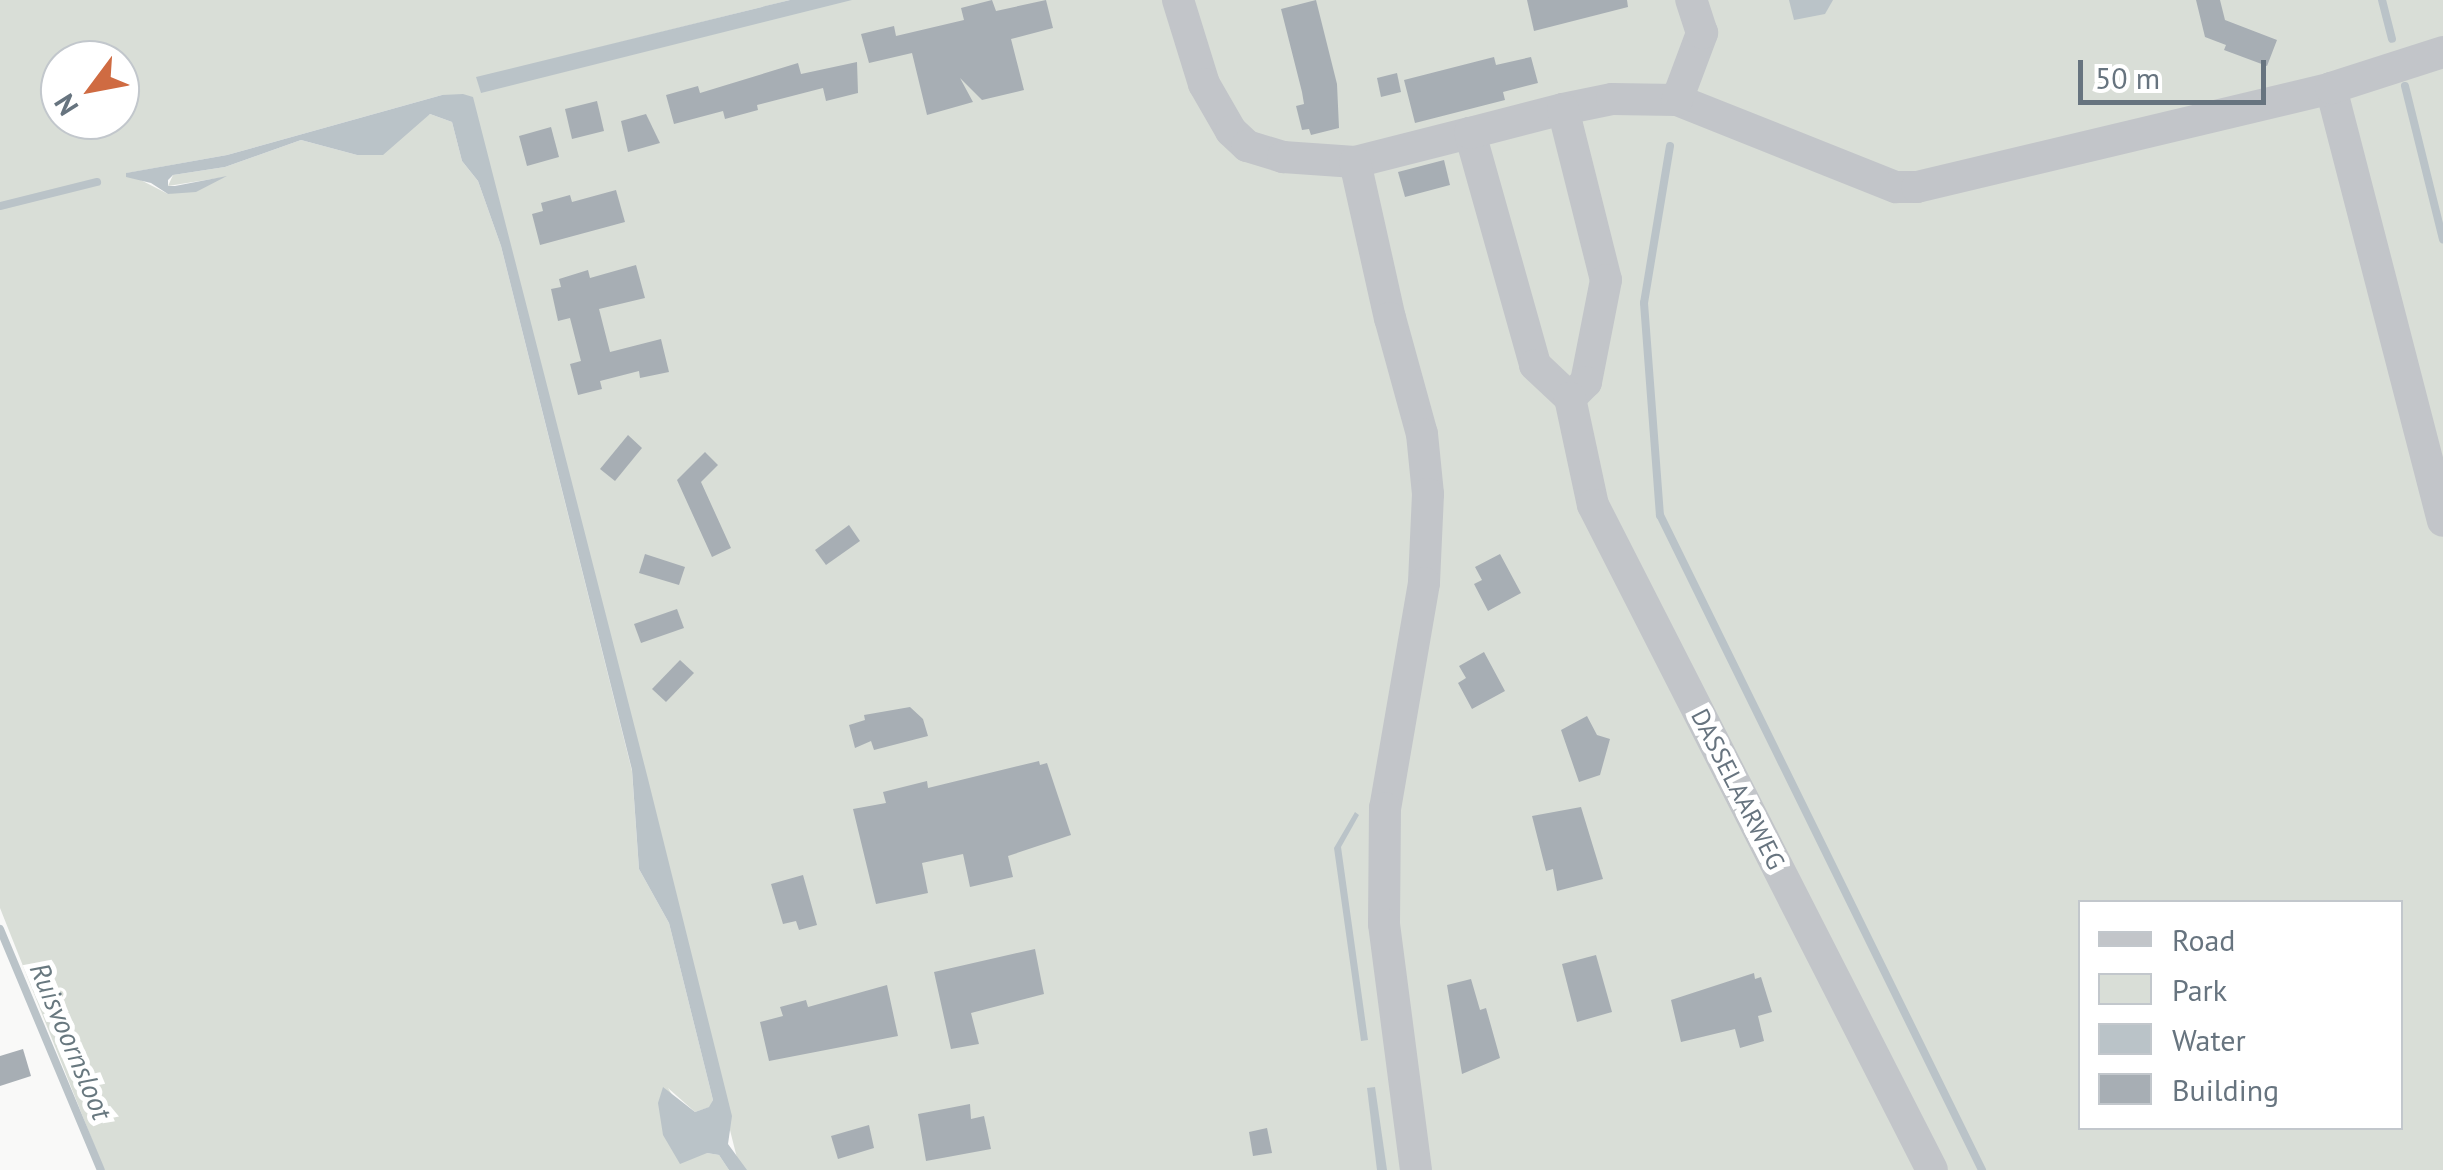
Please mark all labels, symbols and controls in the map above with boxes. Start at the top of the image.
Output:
north arrow [40,40,140,140]
scale bar [2083,40,2270,102]
text: 50 m [2095,58,2160,97]
text: N [45,87,86,123]
street label: DASSELAARWEG [1685,704,1791,874]
legend [2078,900,2403,1130]
text: Road [2172,920,2236,959]
water label: Ruisvoornsloot [23,958,119,1124]
text: Park [2172,970,2227,1009]
text: Water [2172,1020,2246,1059]
text: Building [2172,1070,2279,1109]

